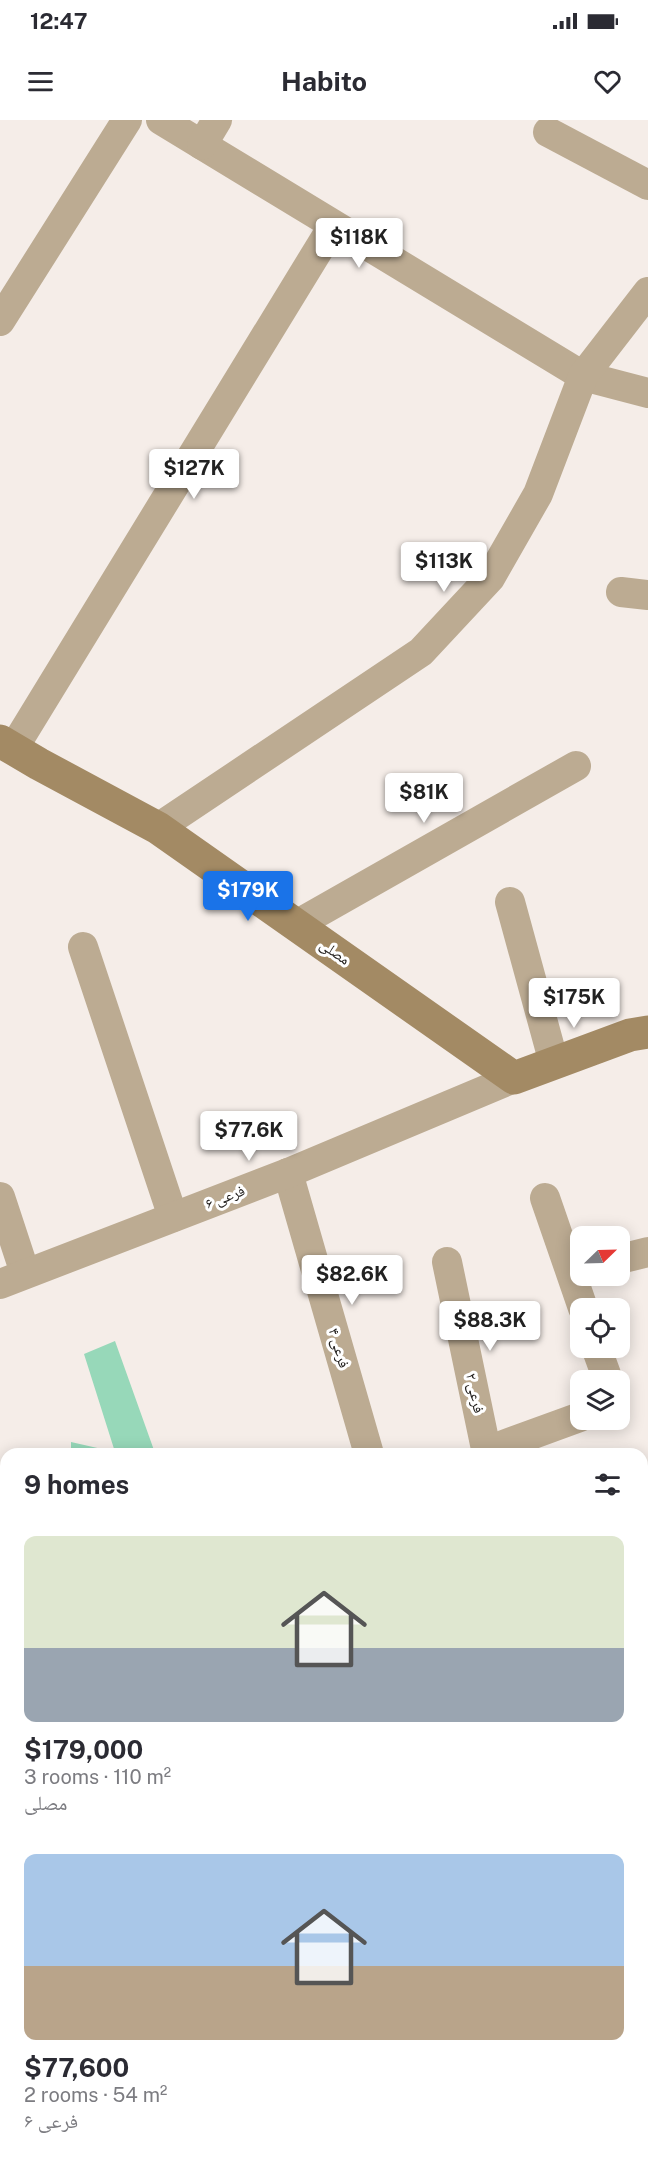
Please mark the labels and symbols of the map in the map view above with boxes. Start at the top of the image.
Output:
pin: $118K [317,218,401,269]
pin: $127K [152,449,236,500]
pin: $113K [402,542,486,593]
pin: $81K [388,773,460,824]
pin: $179K [206,871,290,922]
street label: مصلی [316,935,354,970]
pin: $175K [532,978,616,1029]
pin: $77.6K [200,1111,298,1162]
street label: فرعی ۶ [203,1181,248,1214]
north arrow [570,1226,630,1286]
pin: $82.6K [303,1255,401,1306]
pin: $88.3K [441,1301,539,1352]
street label: فرعی ۴ [324,1326,353,1370]
street label: فرعی ۲ [461,1371,488,1415]

